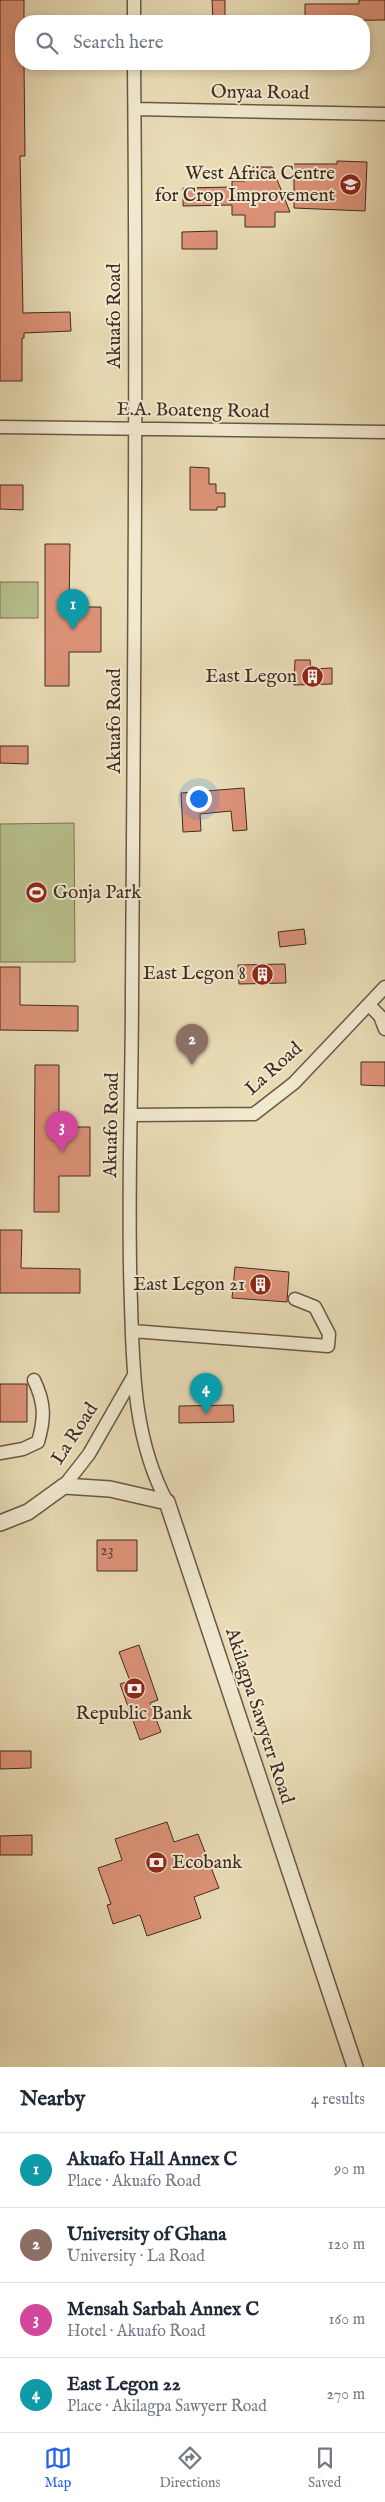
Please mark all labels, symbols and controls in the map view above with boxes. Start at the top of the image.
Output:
search box [15,15,370,70]
icon: search [33,29,61,57]
text: Search here [73,31,164,55]
street label: Onyaa Road [211,80,310,106]
place label: West Africa Centre for Crop Improvement [155,162,335,208]
school or university icon: West Africa Centre for Crop Improvement [339,173,363,197]
street label: Akuafo Road [103,263,127,370]
street label: E.A. Boateng Road [116,398,270,424]
pin: 1 [57,589,89,630]
place label: East Legon [205,665,297,689]
building icon: East Legon [301,665,325,689]
street label: Akuafo Road [103,668,127,775]
your location [186,786,212,812]
sports icon: Gonja Park [25,881,49,905]
place label: Gonja Park [53,881,142,905]
place label: East Legon 8 [143,962,246,986]
building icon: East Legon 8 [250,962,274,986]
pin: 2 [176,1024,208,1065]
street label: La Road [240,1036,308,1101]
street label: Akuafo Road [99,1071,125,1179]
pin: 3 [46,1111,78,1152]
place label: East Legon 21 [133,1273,245,1297]
building icon: East Legon 21 [249,1273,273,1297]
pin: 4 [190,1373,222,1414]
street label: La Road [46,1398,104,1469]
house number: 23 [100,1541,114,1561]
street label: Akilagpa Sawyerr Road [219,1624,299,1808]
bank icon: Republic Bank [122,1676,146,1700]
place label: Republic Bank [76,1702,193,1726]
bank icon: Ecobank [144,1851,168,1875]
place label: Ecobank [172,1851,243,1875]
text: Nearby [20,2086,85,2113]
text: 4 results [311,2090,365,2110]
text: Akuafo Hall Annex C [67,2148,237,2172]
text: 1 [33,2160,39,2180]
text: 90 m [334,2160,365,2180]
text: Place · Akuafo Road [67,2172,201,2192]
text: University of Ghana [67,2223,226,2247]
text: 2 [32,2235,40,2255]
text: 120 m [328,2235,365,2255]
text: University · La Road [67,2247,205,2267]
text: Mensah Sarbah Annex C [67,2298,259,2322]
text: 3 [33,2310,39,2330]
text: 160 m [329,2310,365,2330]
text: Hotel · Akuafo Road [67,2322,205,2342]
text: East Legon 22 [67,2373,181,2397]
text: 4 [32,2385,40,2405]
text: 270 m [326,2385,365,2405]
text: Place · Akilagpa Sawyerr Road [67,2397,267,2417]
tab: Map [44,2444,72,2492]
tab: Directions [159,2444,220,2492]
tab: Saved [308,2444,341,2492]

